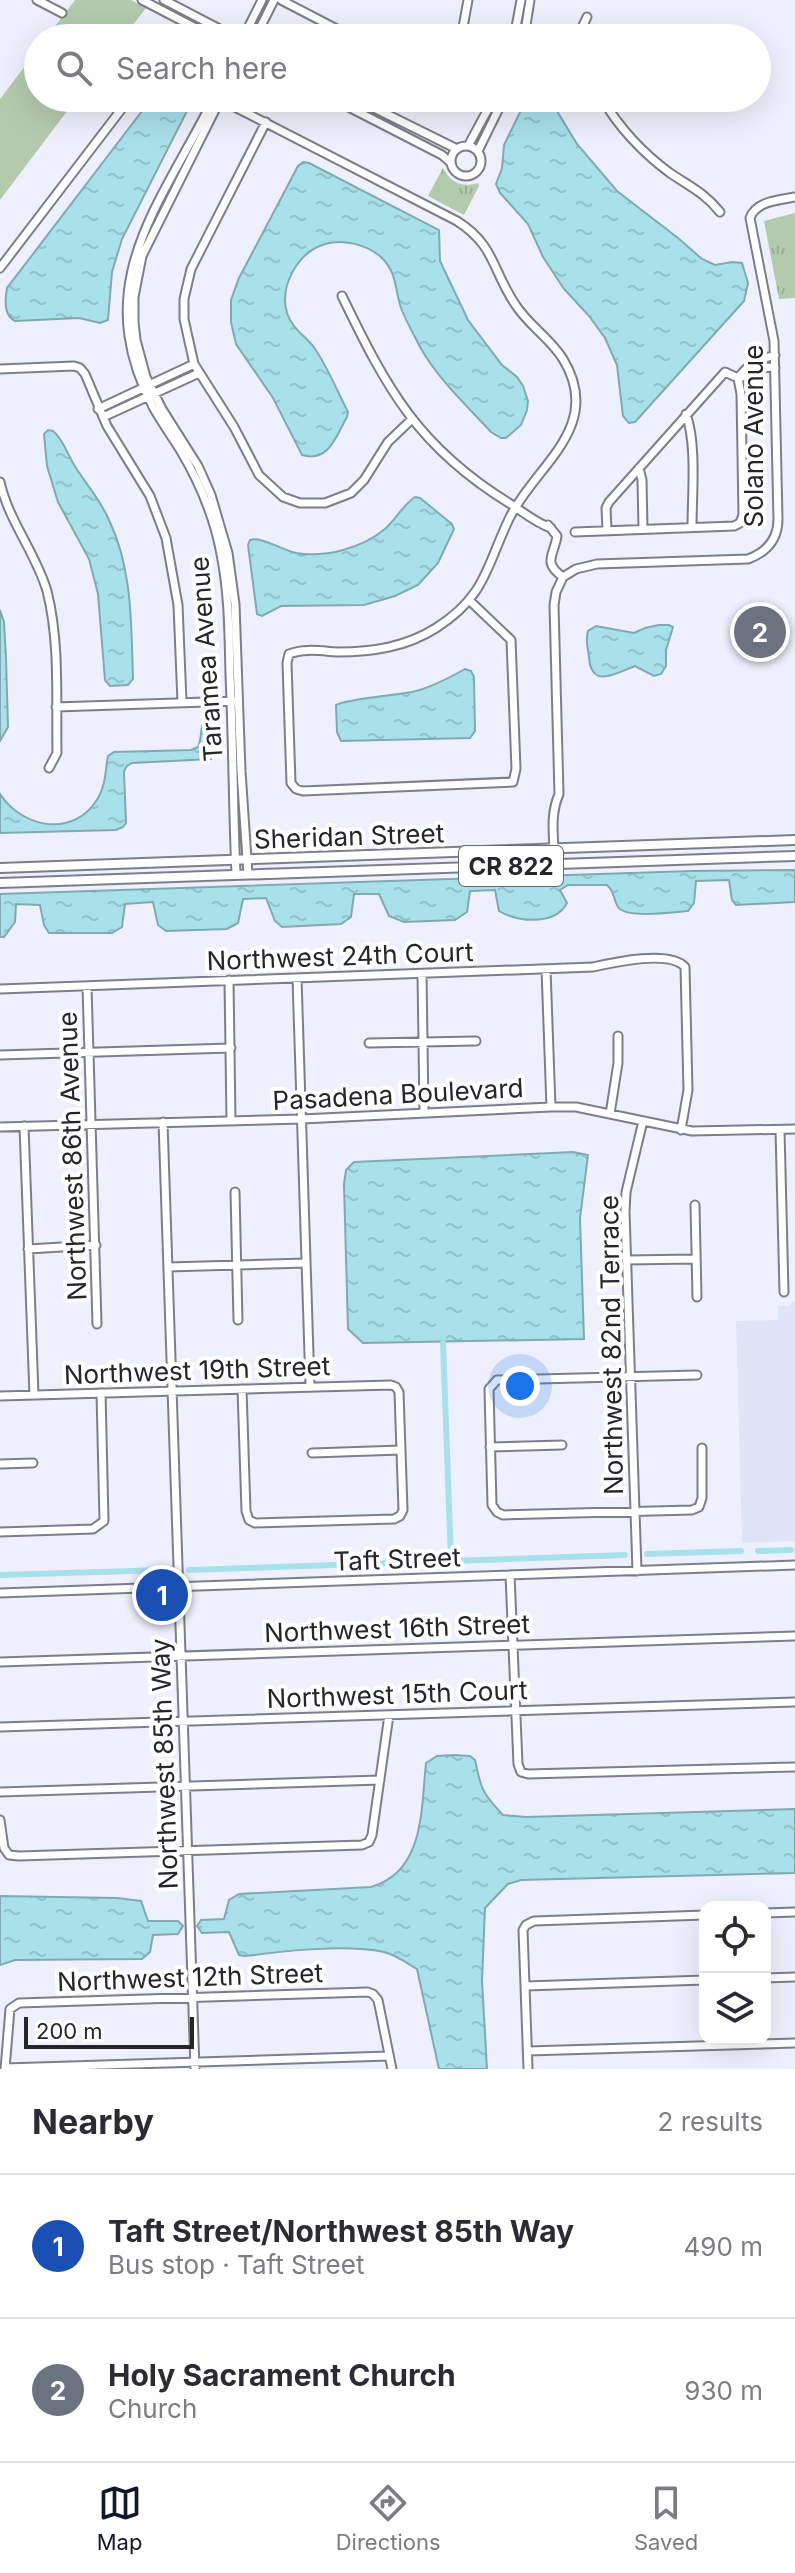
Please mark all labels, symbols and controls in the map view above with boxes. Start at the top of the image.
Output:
search box [24,24,771,112]
icon: search [52,46,96,90]
text: Search here [116,50,288,86]
street label: Solano Avenue [738,345,769,527]
street label: Taramea Avenue [183,556,229,762]
pin: 2 [734,602,786,662]
street label: Sheridan Street [253,817,445,855]
road number: CR 822 [459,846,563,886]
street label: Northwest 24th Court [206,936,474,976]
street label: Northwest 86th Avenue [51,1011,93,1301]
street label: Pasadena Boulevard [272,1072,524,1116]
street label: Northwest 82nd Terrace [593,1195,629,1495]
street label: Northwest 19th Street [63,1350,331,1390]
your location [500,1366,540,1406]
street label: Taft Street [333,1541,461,1577]
pin: 1 [136,1565,188,1625]
street label: Northwest 16th Street [264,1608,530,1648]
street label: Northwest 85th Way [144,1638,184,1890]
street label: Northwest 15th Court [266,1674,528,1714]
map controls [699,1901,771,2045]
button: locate [699,1901,771,1973]
street label: Northwest 12th Street [57,1957,323,1997]
button: layers [699,1973,771,2045]
scale bar [24,2013,194,2049]
text: 200 m [36,2018,103,2044]
text: Nearby [32,2101,154,2142]
text: 2 results [658,2106,763,2137]
text: Taft Street/Northwest 85th Way [108,2213,574,2249]
text: 1 [52,2231,64,2262]
text: 490 m [684,2231,763,2262]
text: Bus stop · Taft Street [108,2249,364,2280]
text: Holy Sacrament Church [108,2357,456,2393]
text: 2 [50,2375,66,2406]
text: 930 m [684,2375,763,2406]
text: Church [108,2393,197,2424]
tab: Map [97,2481,142,2555]
tab: Directions [336,2481,441,2555]
tab: Saved [634,2481,698,2555]

